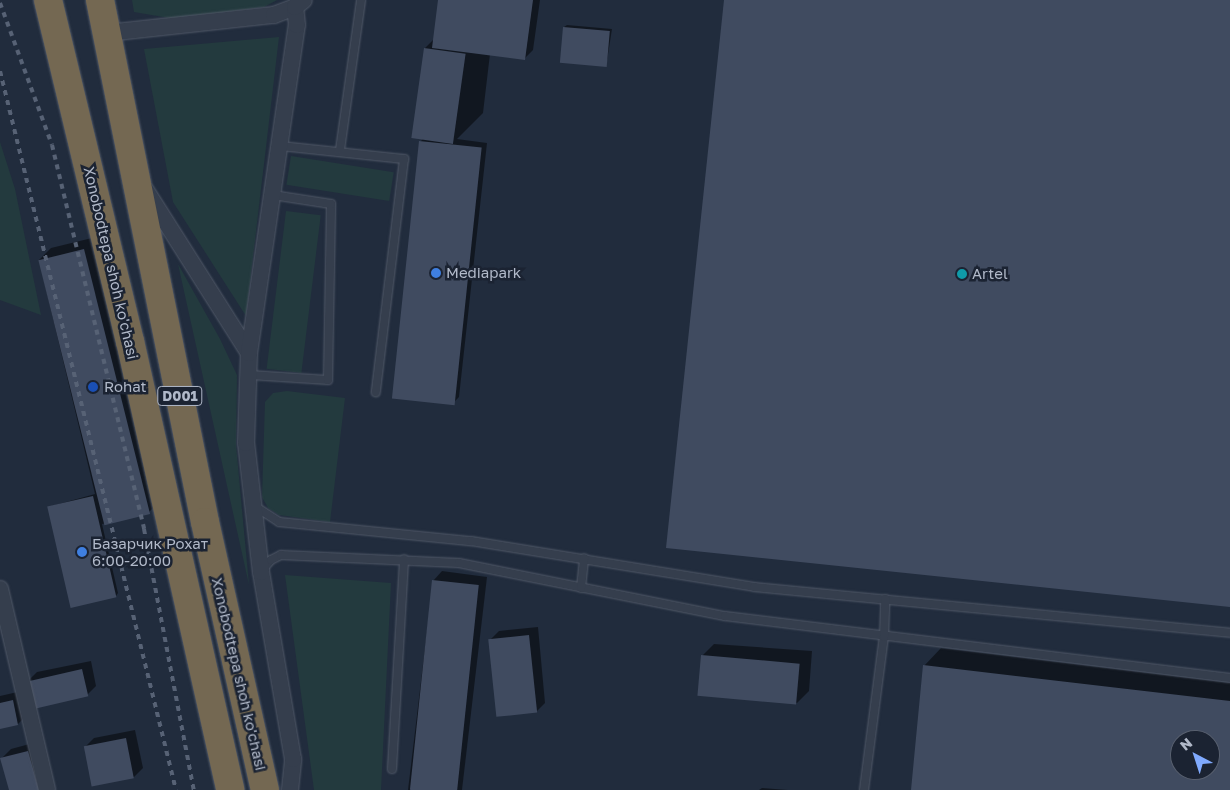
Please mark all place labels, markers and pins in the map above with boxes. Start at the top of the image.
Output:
place label: Mediapark [446,264,521,282]
place label: Artel [972,265,1008,283]
marker: Mediapark [430,267,442,279]
marker: Artel [956,268,968,280]
place label: Rohat [104,378,147,396]
marker: Rohat [86,380,100,394]
place label: Базарчик Рохат 6:00-20:00 [92,534,208,569]
marker: Базарчик Рохат 6:00-20:00 [76,546,88,558]

